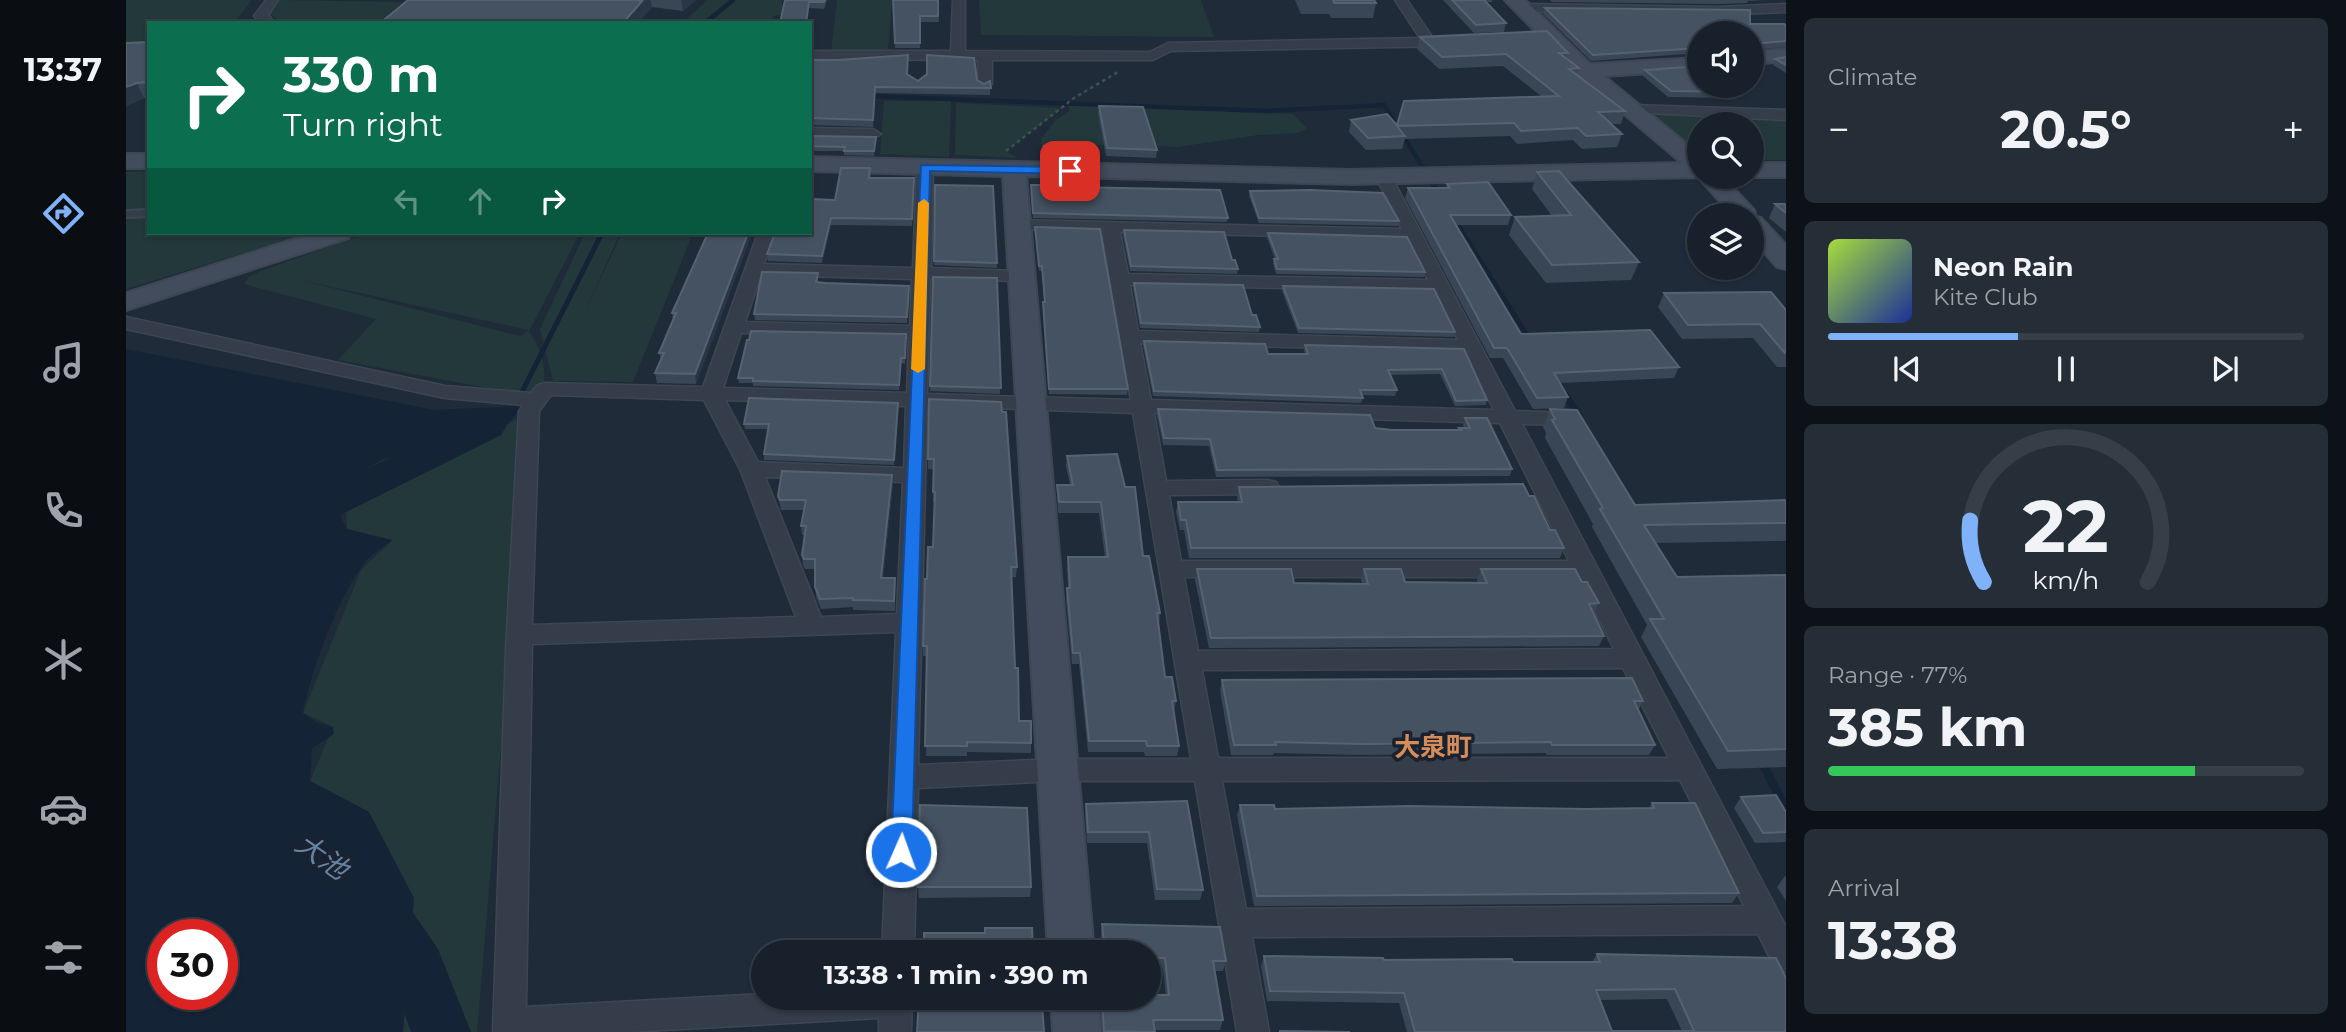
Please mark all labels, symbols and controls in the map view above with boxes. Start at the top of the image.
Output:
map controls [1687,21,1764,280]
button: sound [1687,21,1764,98]
text: 330 m [283,45,439,104]
icon: right [168,49,259,140]
text: 13:37 [24,50,102,89]
text: Climate [1828,63,1917,91]
text: 20.5° [2000,98,2132,161]
text: Turn right [283,105,443,144]
text: − [1828,106,1850,153]
text: + [2282,106,2304,153]
button: search [1687,112,1764,189]
pin [1040,141,1100,201]
icon: arrive [1051,152,1089,190]
icon: left [388,182,426,220]
icon: ahead [461,182,499,220]
icon: right [534,182,572,220]
icon: directions [39,189,88,238]
button: layers [1687,203,1764,280]
text: Neon Rain [1933,251,2074,283]
text: Kite Club [1933,283,2038,311]
icon: music [39,338,88,387]
icon: previous [1888,350,1926,388]
icon: pause [2047,350,2085,388]
icon: next [2206,350,2244,388]
text: 22 [2023,482,2109,570]
icon: phone [39,486,88,535]
text: km/h [2033,565,2099,595]
icon: climate [39,635,88,684]
text: Range · 77% [1828,661,1967,689]
text: 385 km [1828,696,2027,759]
district label: 大泉町 [1394,731,1472,763]
icon: car [39,784,88,833]
position arrow [864,815,938,889]
water label: 大池 [289,826,357,888]
text: Arrival [1828,874,1901,902]
text: 13:38 [1828,909,1958,972]
speed limit sign: 30 [147,919,238,1010]
icon: filters [39,933,88,982]
text: 13:38 · 1 min · 390 m [824,959,1088,991]

